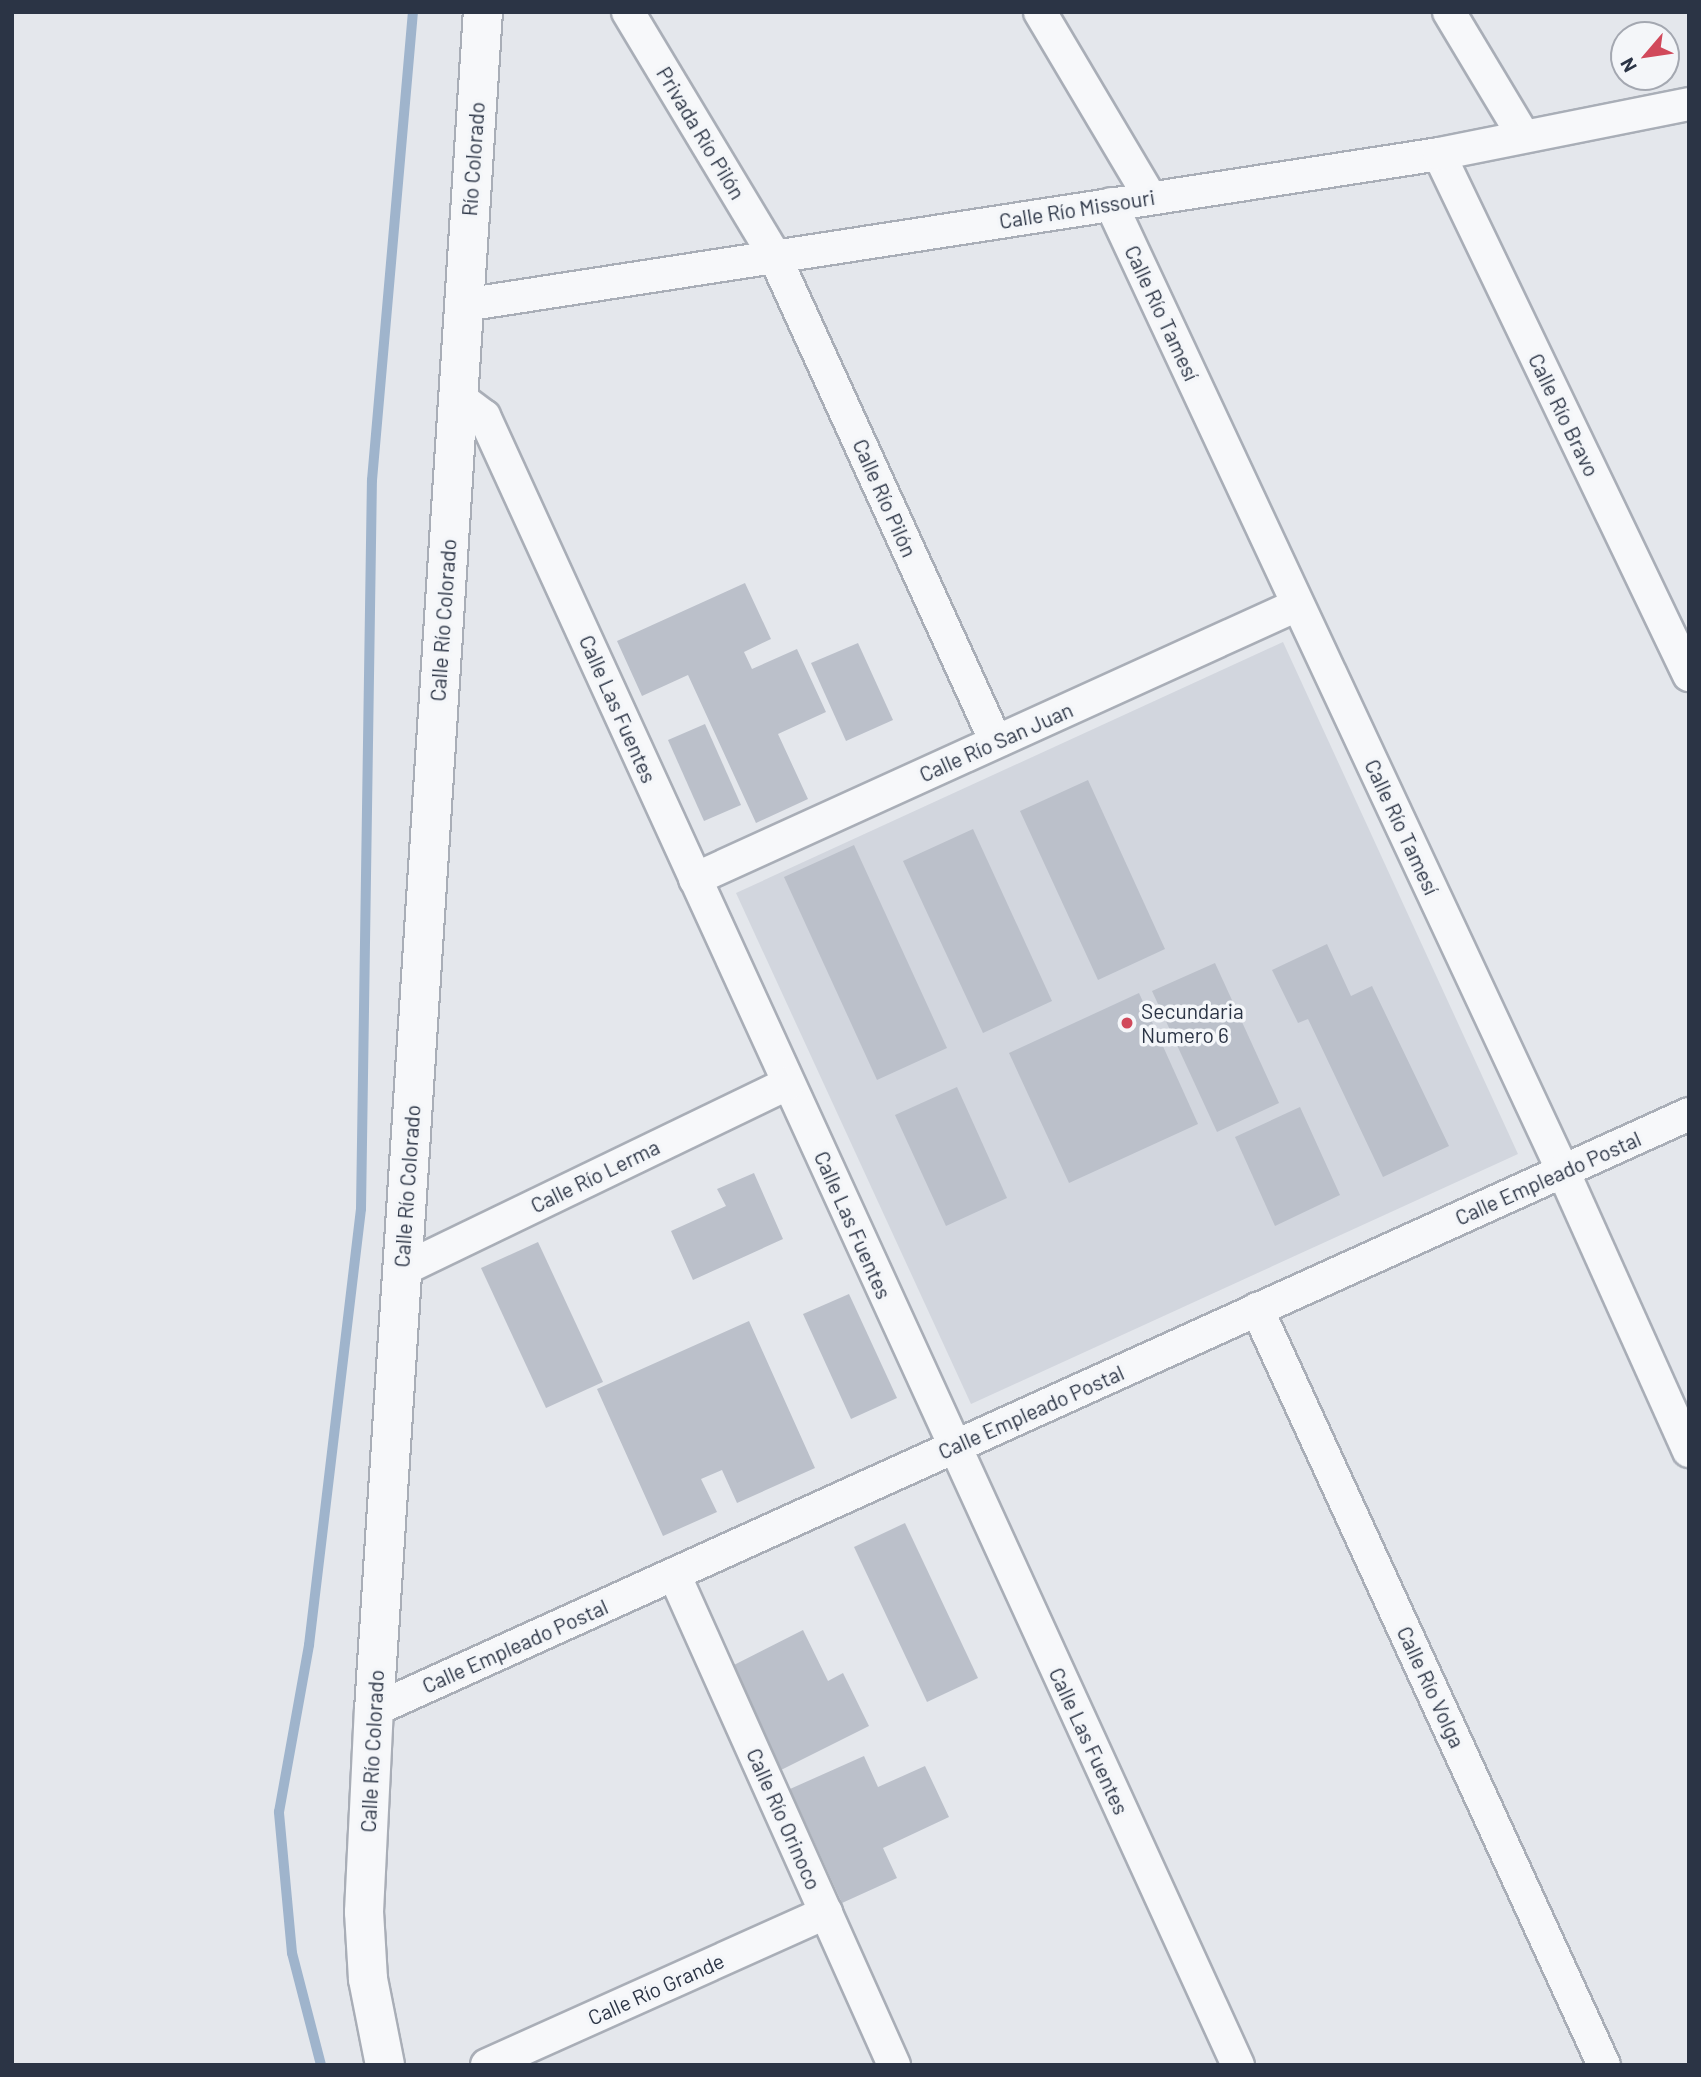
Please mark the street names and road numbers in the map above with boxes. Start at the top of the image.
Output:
street label: Privada Río Pilón [651,62,751,204]
street label: Río Colorado [456,101,490,217]
street label: Calle Río Missouri [997,184,1157,234]
street label: Calle Río Tamesí [1120,241,1204,385]
street label: Calle Río Bravo [1523,349,1605,481]
street label: Calle Río Pilón [848,435,922,561]
street label: Calle Río Colorado [425,538,461,702]
street label: Calle Las Fuentes [574,631,662,787]
street label: Calle Río San Juan [915,697,1077,787]
street label: Calle Río Tamesí [1360,755,1444,899]
street label: Calle Río Colorado [389,1104,425,1268]
street label: Calle Empleado Postal [1451,1126,1645,1230]
street label: Calle Río Lerma [526,1134,664,1218]
street label: Calle Las Fuentes [809,1147,897,1303]
street label: Calle Empleado Postal [934,1360,1128,1464]
street label: Calle Empleado Postal [418,1594,612,1698]
street label: Calle Río Volga [1392,1622,1470,1752]
street label: Calle Las Fuentes [1044,1664,1134,1818]
street label: Calle Río Colorado [355,1669,389,1833]
street label: Calle Río Orinoco [742,1744,826,1894]
street label: Calle Río Grande [584,1948,728,2030]

